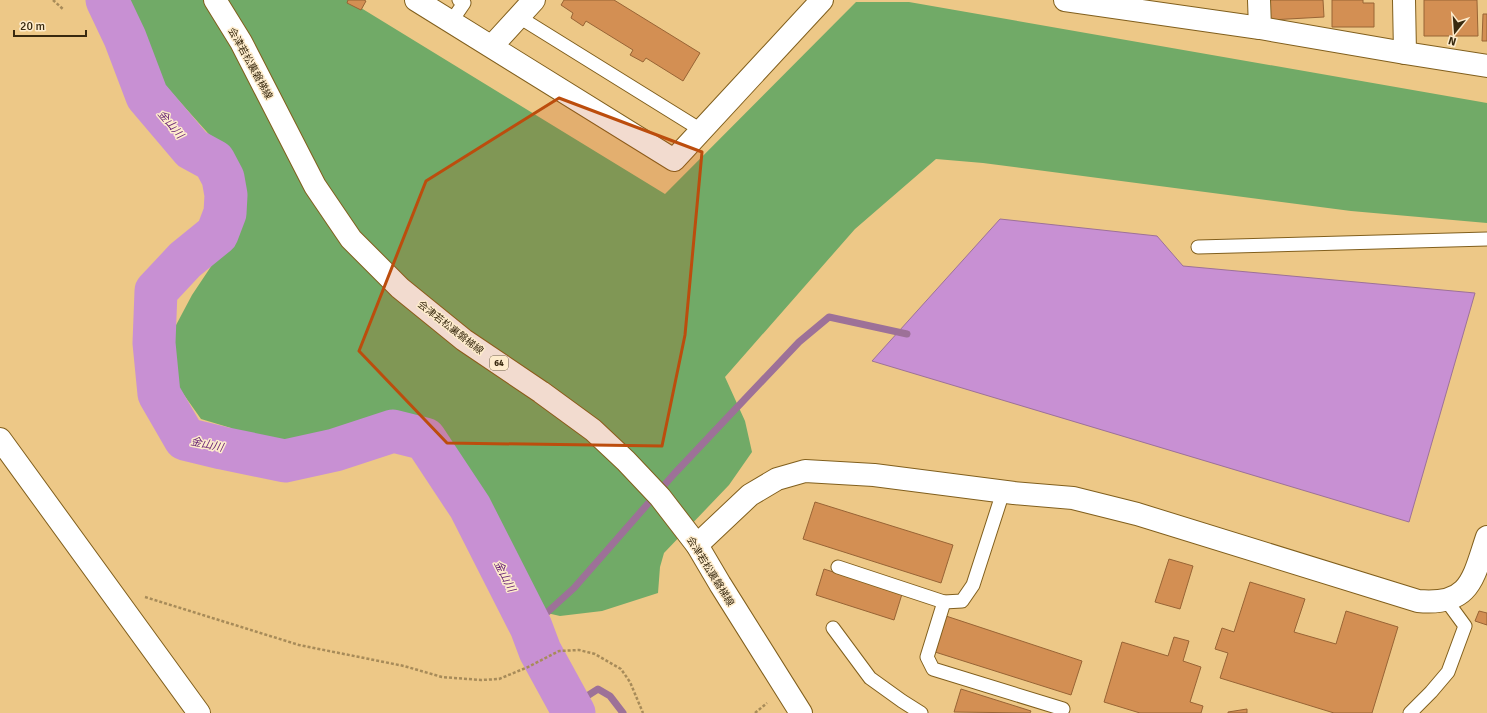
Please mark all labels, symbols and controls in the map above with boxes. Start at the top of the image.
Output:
scale bar [14,12,86,38]
north arrow [1435,12,1475,52]
text: 20 m [20,19,45,34]
street label: 会津若松裏磐梯線 [225,26,275,101]
text: N [1447,34,1458,48]
water label: 金山川 [155,108,187,142]
street label: 会津若松裏磐梯線 [415,298,486,357]
road number: 64 [490,356,508,370]
water label: 金山川 [189,435,225,454]
street label: 会津若松裏磐梯線 [684,534,736,609]
water label: 金山川 [491,559,518,595]

